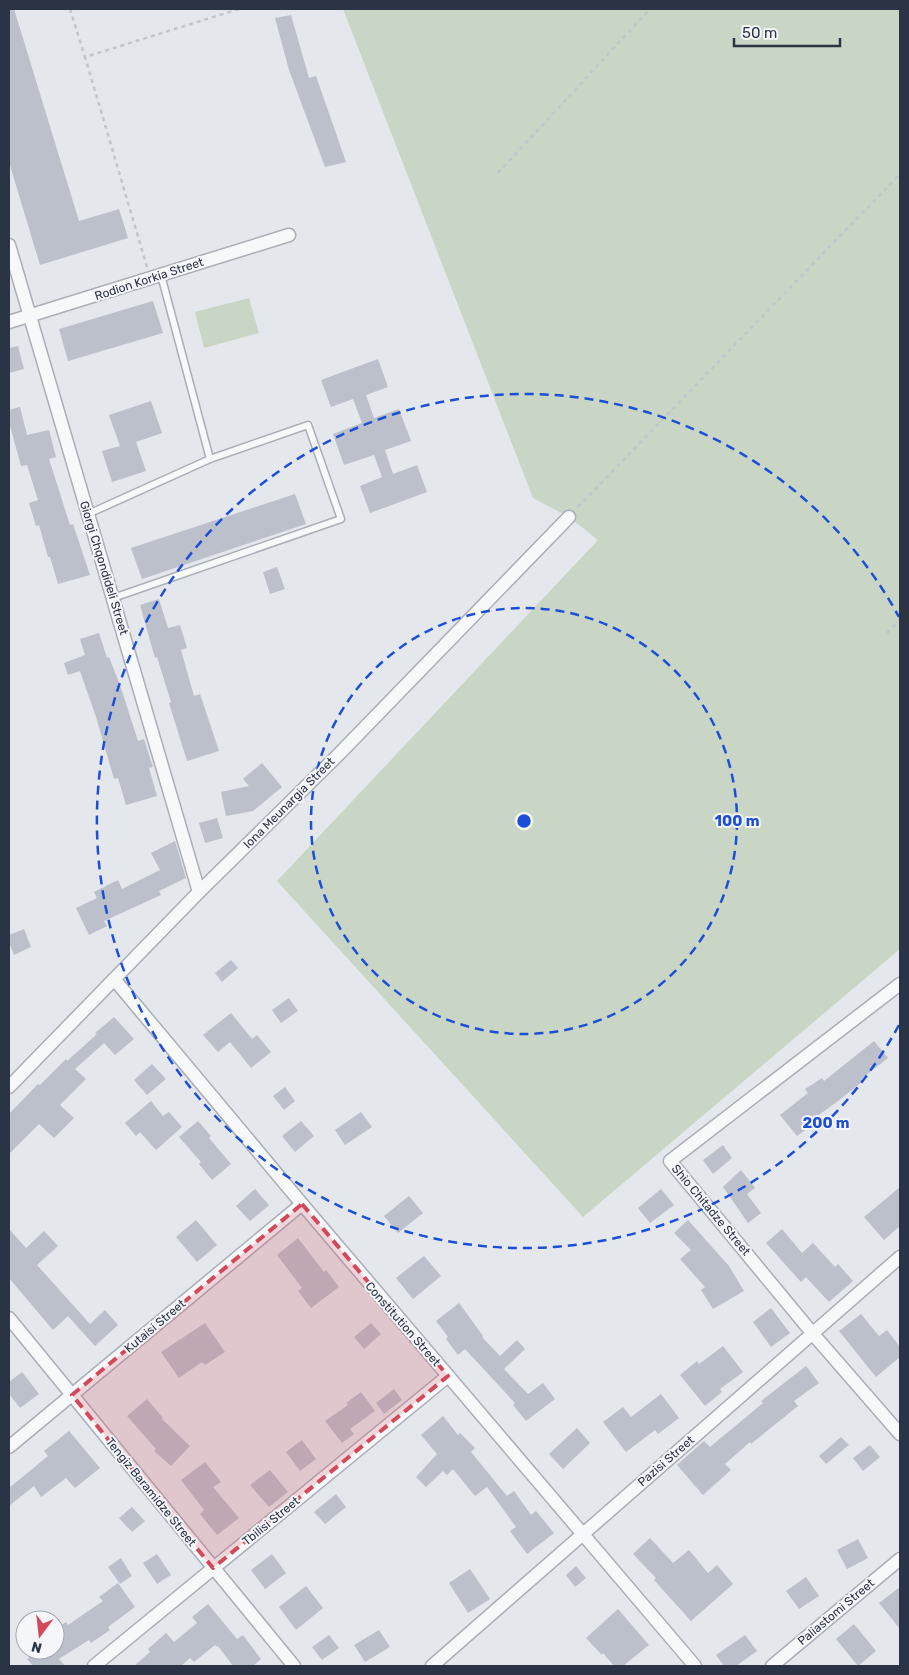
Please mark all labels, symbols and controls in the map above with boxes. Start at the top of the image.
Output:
scale bar [734,15,840,47]
text: 50 m [742,24,777,42]
street label: Rodion Korkia Street [93,255,205,303]
street label: Giorgi Chqondideli Street [77,499,131,637]
street label: Iona Meunargia Street [241,754,338,851]
centre of rings [515,812,533,830]
text: 100 m [715,812,759,830]
text: 200 m [802,1114,850,1132]
street label: Shio Chitadze Street [669,1162,753,1259]
street label: Constitution Street [363,1279,444,1369]
street label: Kutaisi Street [122,1296,188,1355]
street label: Pazisi Street [635,1433,697,1489]
street label: Tengiz Baramidze Street [103,1435,199,1549]
street label: Tbilisi Street [240,1494,303,1548]
street label: Paliastomi Street [795,1576,877,1648]
north arrow [15,1610,65,1660]
text: N [30,1638,44,1657]

